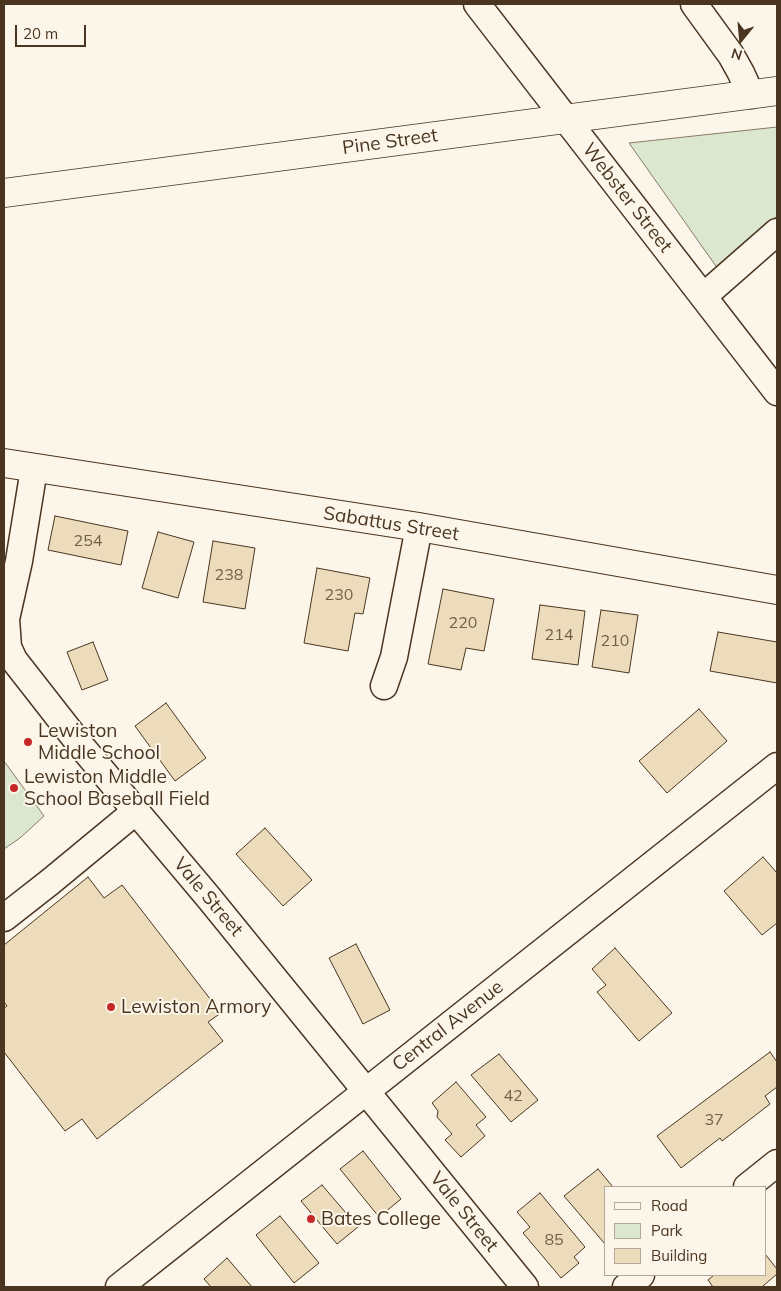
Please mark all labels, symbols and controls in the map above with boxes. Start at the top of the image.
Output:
scale bar [18,15,89,47]
north arrow [716,15,766,65]
text: 20 m [23,24,58,43]
text: N [729,44,744,64]
street label: Pine Street [341,124,439,160]
street label: Webster Street [577,139,677,257]
street label: Sabattus Street [322,502,460,546]
house number: 254 [74,531,102,551]
house number: 238 [215,565,243,585]
house number: 230 [325,585,353,605]
house number: 220 [449,613,477,633]
house number: 214 [545,625,573,645]
house number: 210 [601,631,629,651]
place label: Lewiston Middle School [38,720,160,764]
marker: Lewiston Middle School [22,736,34,748]
place label: Lewiston Middle School Baseball Field [24,766,210,810]
marker: Lewiston Middle School Baseball Field [8,782,20,794]
street label: Vale Street [168,853,248,941]
street label: Central Avenue [388,976,508,1076]
place label: Lewiston Armory [121,996,271,1018]
marker: Lewiston Armory [105,1001,117,1013]
house number: 42 [503,1086,523,1106]
house number: 37 [704,1110,724,1130]
street label: Vale Street [425,1168,503,1256]
legend [604,1186,766,1276]
text: Road [651,1196,688,1215]
place label: Bates College [321,1208,441,1230]
marker: Bates College [305,1213,317,1225]
text: Park [651,1221,683,1240]
house number: 85 [544,1230,564,1250]
text: Building [651,1246,707,1265]

